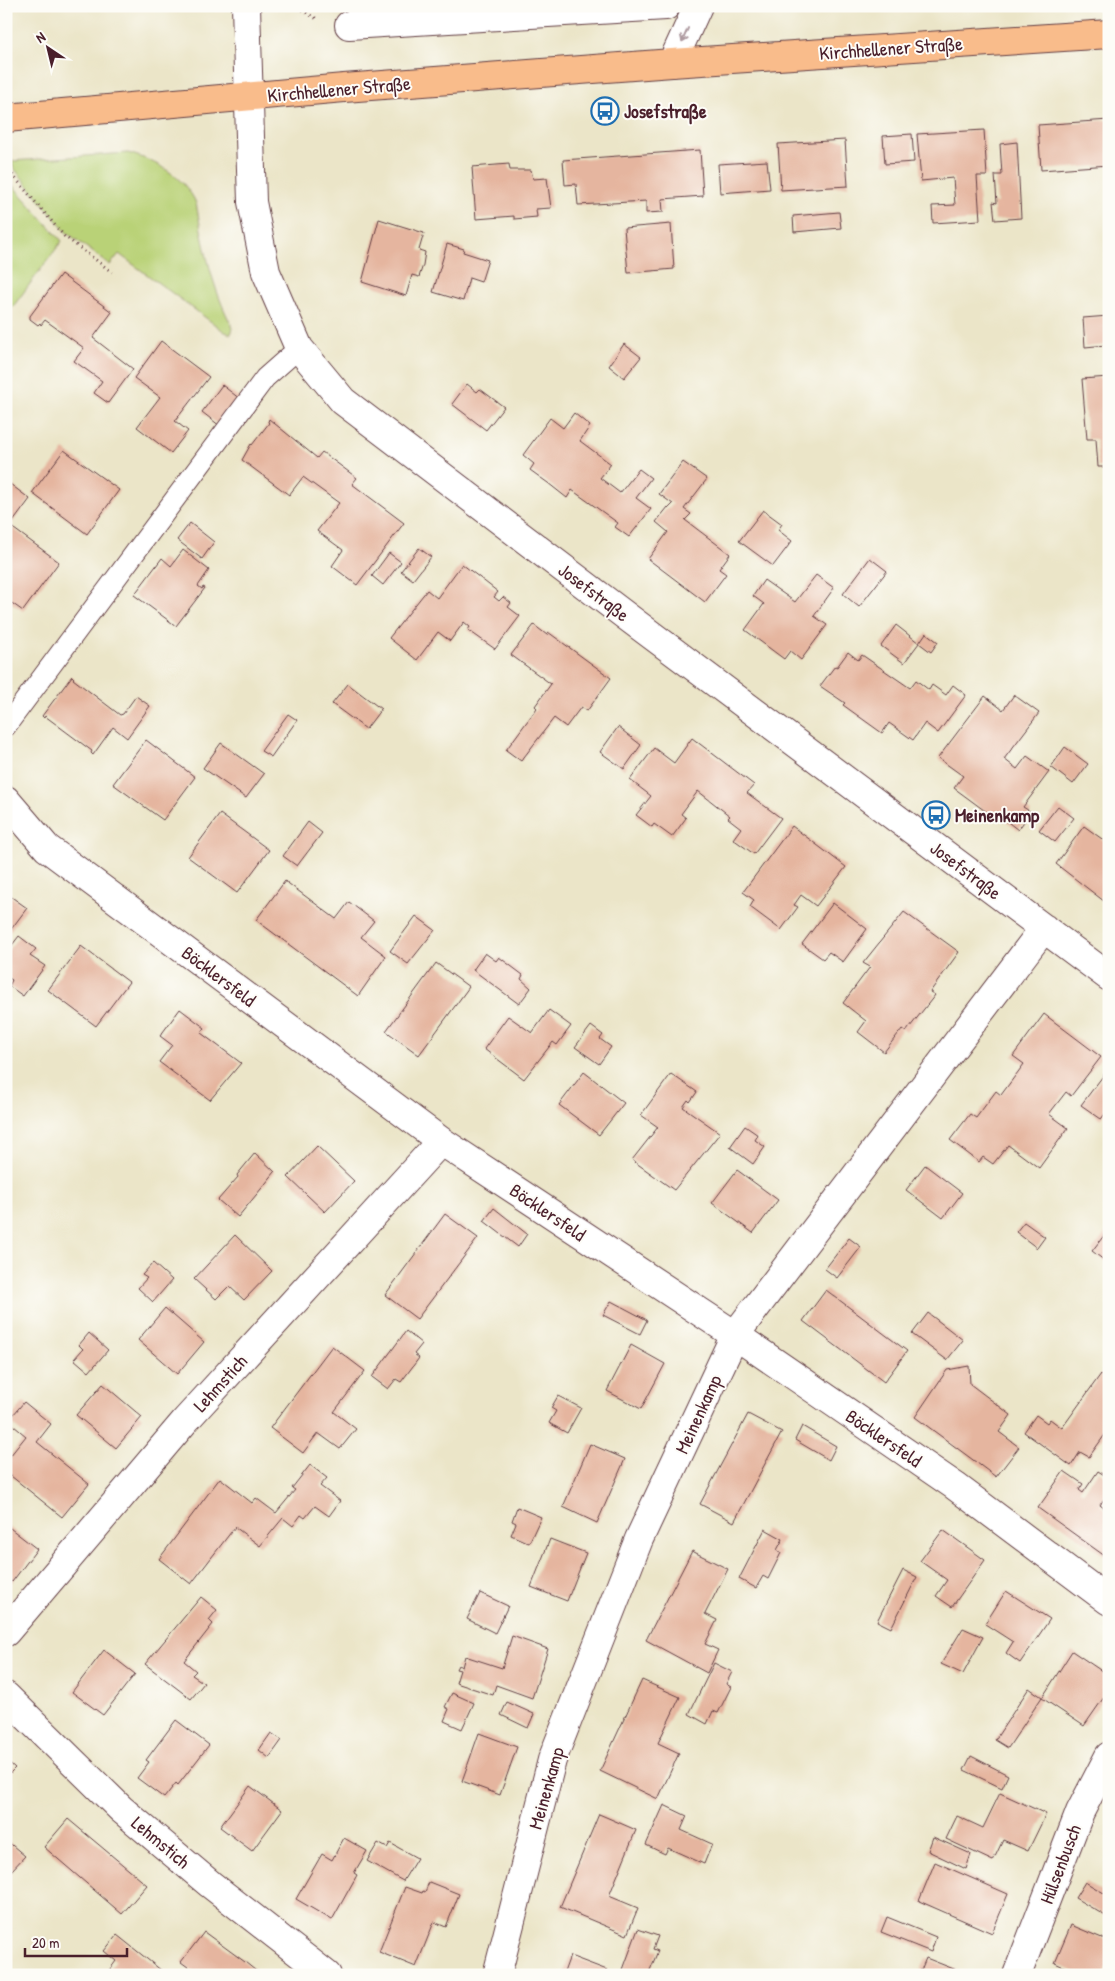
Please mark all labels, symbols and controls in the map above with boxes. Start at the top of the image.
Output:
north arrow [22,22,72,72]
text: N [32,27,49,47]
one-way arrow [680,27,689,42]
street label: Kirchhellener Straße [818,30,964,66]
street label: Kirchhellener Straße [266,70,412,108]
bus stop icon: Josefstraße [590,96,620,126]
place label: Josefstraße [624,98,707,125]
street label: Josefstraße [553,557,635,628]
bus stop icon: Meinenkamp [921,800,951,830]
place label: Meinenkamp [955,802,1040,829]
street label: Josefstraße [925,835,1007,906]
street label: Böcklersfeld [177,940,262,1013]
street label: Böcklersfeld [505,1177,592,1247]
street label: Lehmstich [187,1349,253,1417]
street label: Meinenkamp [668,1370,728,1458]
street label: Böcklersfeld [841,1403,928,1473]
street label: Meinenkamp [522,1744,570,1832]
street label: Lehmstich [126,1810,196,1874]
street label: Hülsenbusch [1033,1821,1087,1907]
scale bar [25,1926,128,1958]
text: 20 m [32,1932,59,1953]

